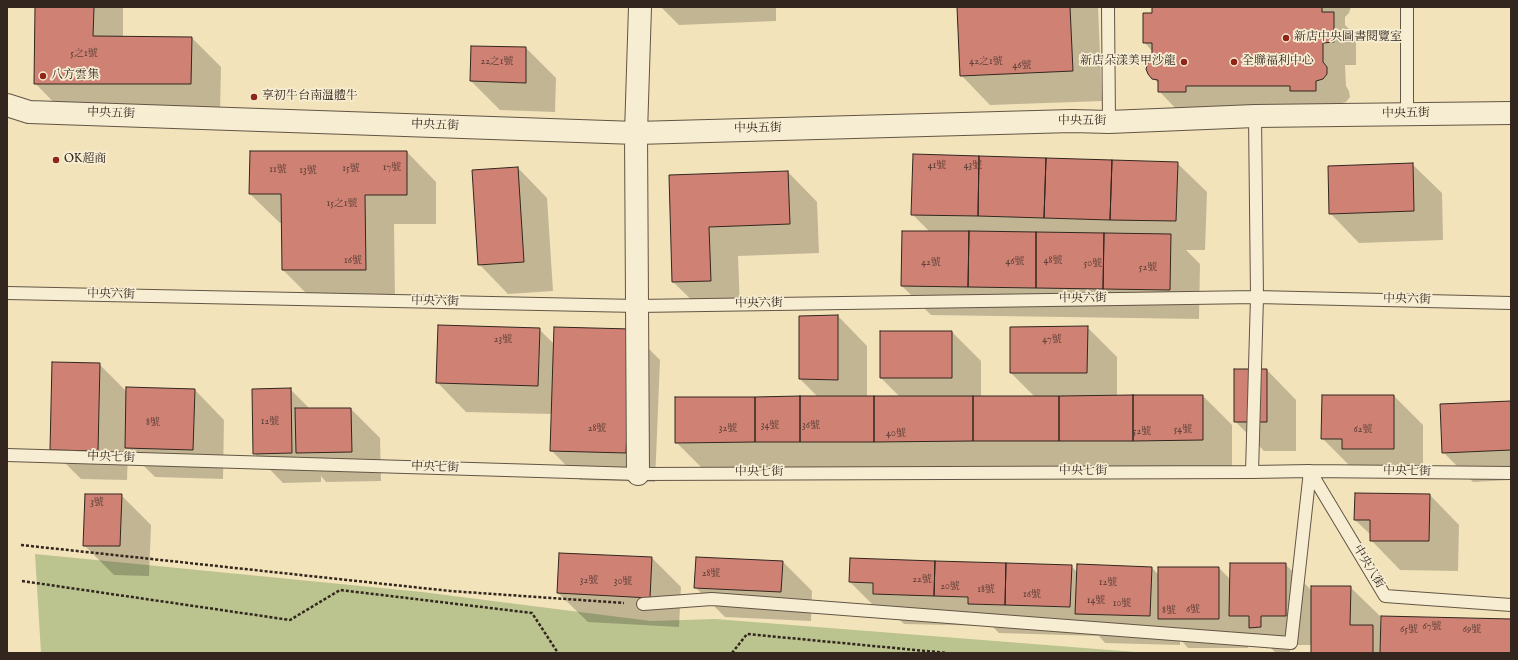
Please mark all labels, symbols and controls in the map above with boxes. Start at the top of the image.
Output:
place label: 新店中央圖書閱覽室 [1294,31,1402,45]
marker: 新店中央圖書閱覽室 [1281,33,1291,43]
house number: 5之1號 [70,48,98,60]
place label: 新店朵漾美甲沙龍 [1080,55,1176,69]
place label: 全聯福利中心 [1242,55,1314,69]
house number: 22之1號 [480,56,514,68]
house number: 42之1號 [969,56,1003,68]
marker: 新店朵漾美甲沙龍 [1179,57,1189,67]
marker: 全聯福利中心 [1229,57,1239,67]
house number: 46號 [1012,60,1032,72]
place label: 八方雲集 [51,69,99,83]
marker: 八方雲集 [38,71,48,81]
place label: 享初牛台南溫體牛 [262,90,358,104]
marker: 享初牛台南溫體牛 [249,92,259,102]
street label: 中央五街 [87,106,135,122]
street label: 中央五街 [1382,106,1430,122]
street label: 中央五街 [1058,115,1106,129]
street label: 中央五街 [411,118,459,134]
street label: 中央五街 [734,121,782,137]
place label: OK超商 [64,153,107,167]
marker: OK超商 [51,155,61,165]
house number: 41號 [928,160,946,172]
house number: 43號 [964,160,982,172]
house number: 17號 [383,162,401,174]
house number: 15號 [342,163,360,175]
house number: 11號 [269,164,287,176]
house number: 13號 [299,165,317,177]
house number: 15之1號 [326,198,358,210]
house number: 16號 [344,255,362,267]
house number: 48號 [1044,255,1062,267]
house number: 46號 [1005,256,1025,268]
house number: 42號 [921,257,941,269]
house number: 50號 [1084,258,1102,270]
house number: 52號 [1139,262,1157,274]
street label: 中央六街 [87,287,135,303]
street label: 中央六街 [1059,291,1107,307]
street label: 中央六街 [1383,292,1431,308]
street label: 中央六街 [411,294,459,310]
street label: 中央六街 [735,296,783,312]
house number: 23號 [494,334,512,346]
house number: 47號 [1042,334,1062,346]
house number: 12號 [261,416,279,428]
house number: 8號 [146,417,160,429]
house number: 34號 [761,420,779,432]
house number: 36號 [802,420,820,432]
house number: 28號 [588,423,606,435]
house number: 32號 [719,423,737,435]
house number: 54號 [1174,424,1192,436]
house number: 62號 [1354,424,1372,436]
house number: 52號 [1133,426,1151,438]
house number: 40號 [886,428,906,440]
street label: 中央七街 [87,450,135,466]
street label: 中央七街 [411,460,459,476]
street label: 中央七街 [1383,464,1431,480]
street label: 中央七街 [1059,465,1107,479]
street label: 中央七街 [735,466,783,480]
house number: 3號 [90,497,104,509]
street label: 中央八街 [1349,543,1387,591]
house number: 28號 [702,568,720,580]
house number: 22號 [912,574,932,586]
house number: 32號 [580,575,598,587]
house number: 30號 [614,576,632,588]
house number: 12號 [1099,577,1117,589]
house number: 20號 [940,581,960,593]
house number: 18號 [977,584,995,596]
house number: 16號 [1023,589,1041,601]
house number: 14號 [1087,595,1105,607]
house number: 10號 [1113,598,1131,610]
house number: 6號 [1186,604,1200,616]
house number: 8號 [1162,605,1176,617]
house number: 67號 [1423,621,1441,633]
house number: 65號 [1400,624,1418,636]
house number: 69號 [1463,624,1481,636]

